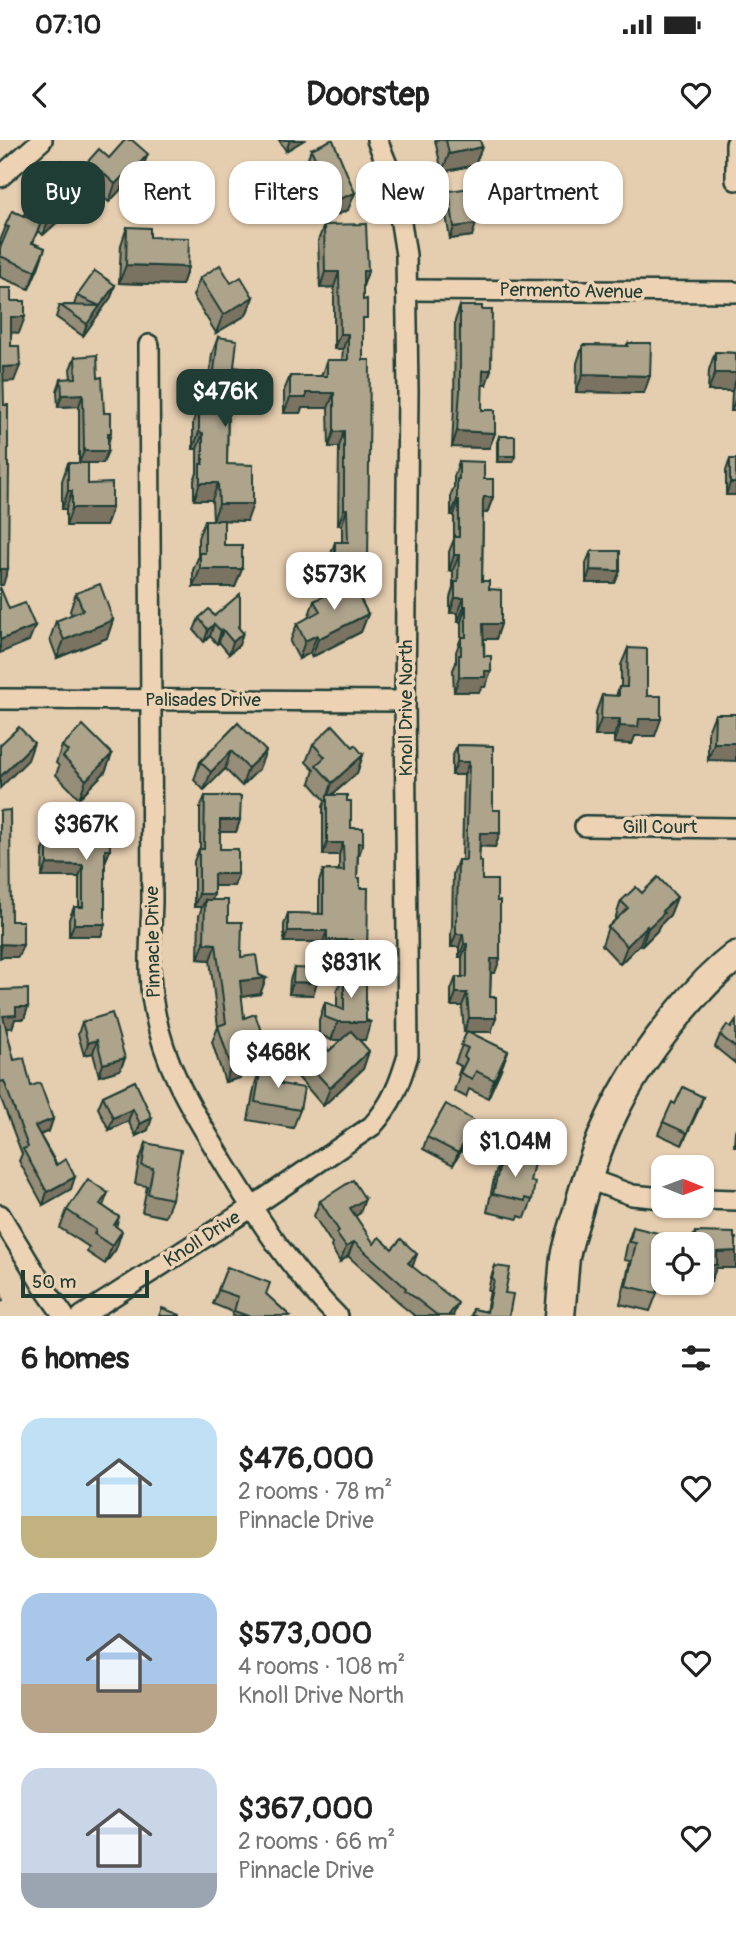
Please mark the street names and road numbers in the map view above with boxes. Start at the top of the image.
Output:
street label: Permento Avenue [499,278,644,304]
street label: Knoll Drive North [394,639,418,777]
street label: Palisades Drive [145,688,262,712]
street label: Gill Court [622,815,698,839]
street label: Pinnacle Drive [140,885,166,998]
street label: Knoll Drive [159,1205,245,1273]

